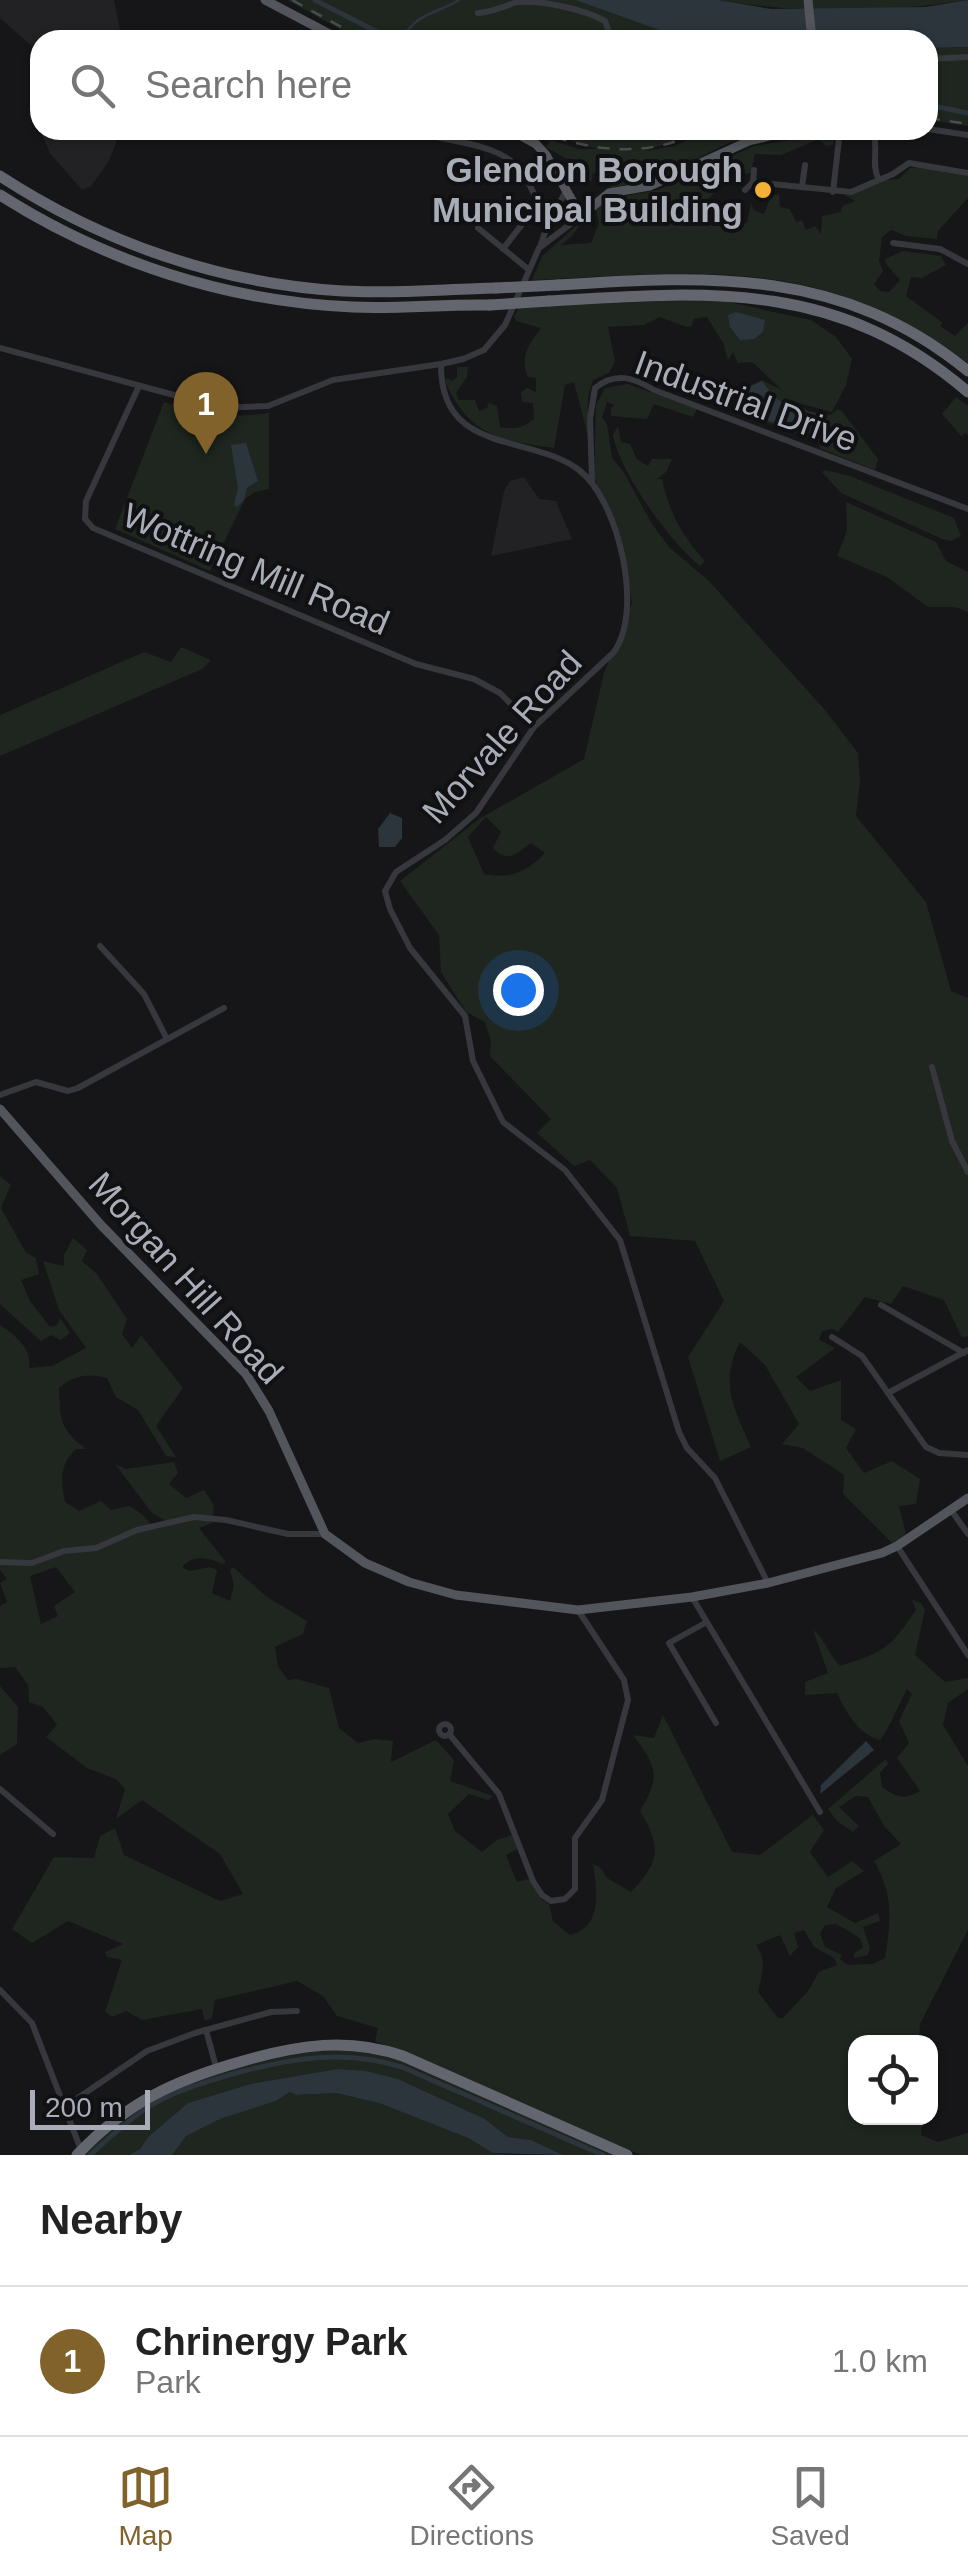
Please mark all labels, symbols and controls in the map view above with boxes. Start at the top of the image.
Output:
search box [30,30,938,140]
icon: search [65,58,120,113]
text: Search here [145,64,352,106]
place label: Glendon Borough Municipal Building [432,150,743,229]
marker: Glendon Borough Municipal Building [752,179,774,201]
street label: Industrial Drive [630,342,863,459]
pin: 1 [174,372,238,454]
street label: Wottring Mill Road [117,495,395,642]
street label: Morvale Road [414,643,589,831]
your location [493,965,544,1016]
street label: Morgan Hill Road [81,1164,291,1391]
map controls [848,2035,938,2125]
button: locate [848,2035,938,2125]
scale bar [30,2085,150,2130]
text: 200 m [45,2092,123,2123]
text: Nearby [40,2196,182,2243]
text: Chrinergy Park [135,2321,407,2363]
text: 1 [64,2343,81,2379]
text: 1.0 km [832,2343,928,2379]
text: Park [135,2364,201,2400]
tab: Map [118,2460,173,2552]
tab: Directions [410,2460,534,2552]
tab: Saved [770,2460,850,2552]

